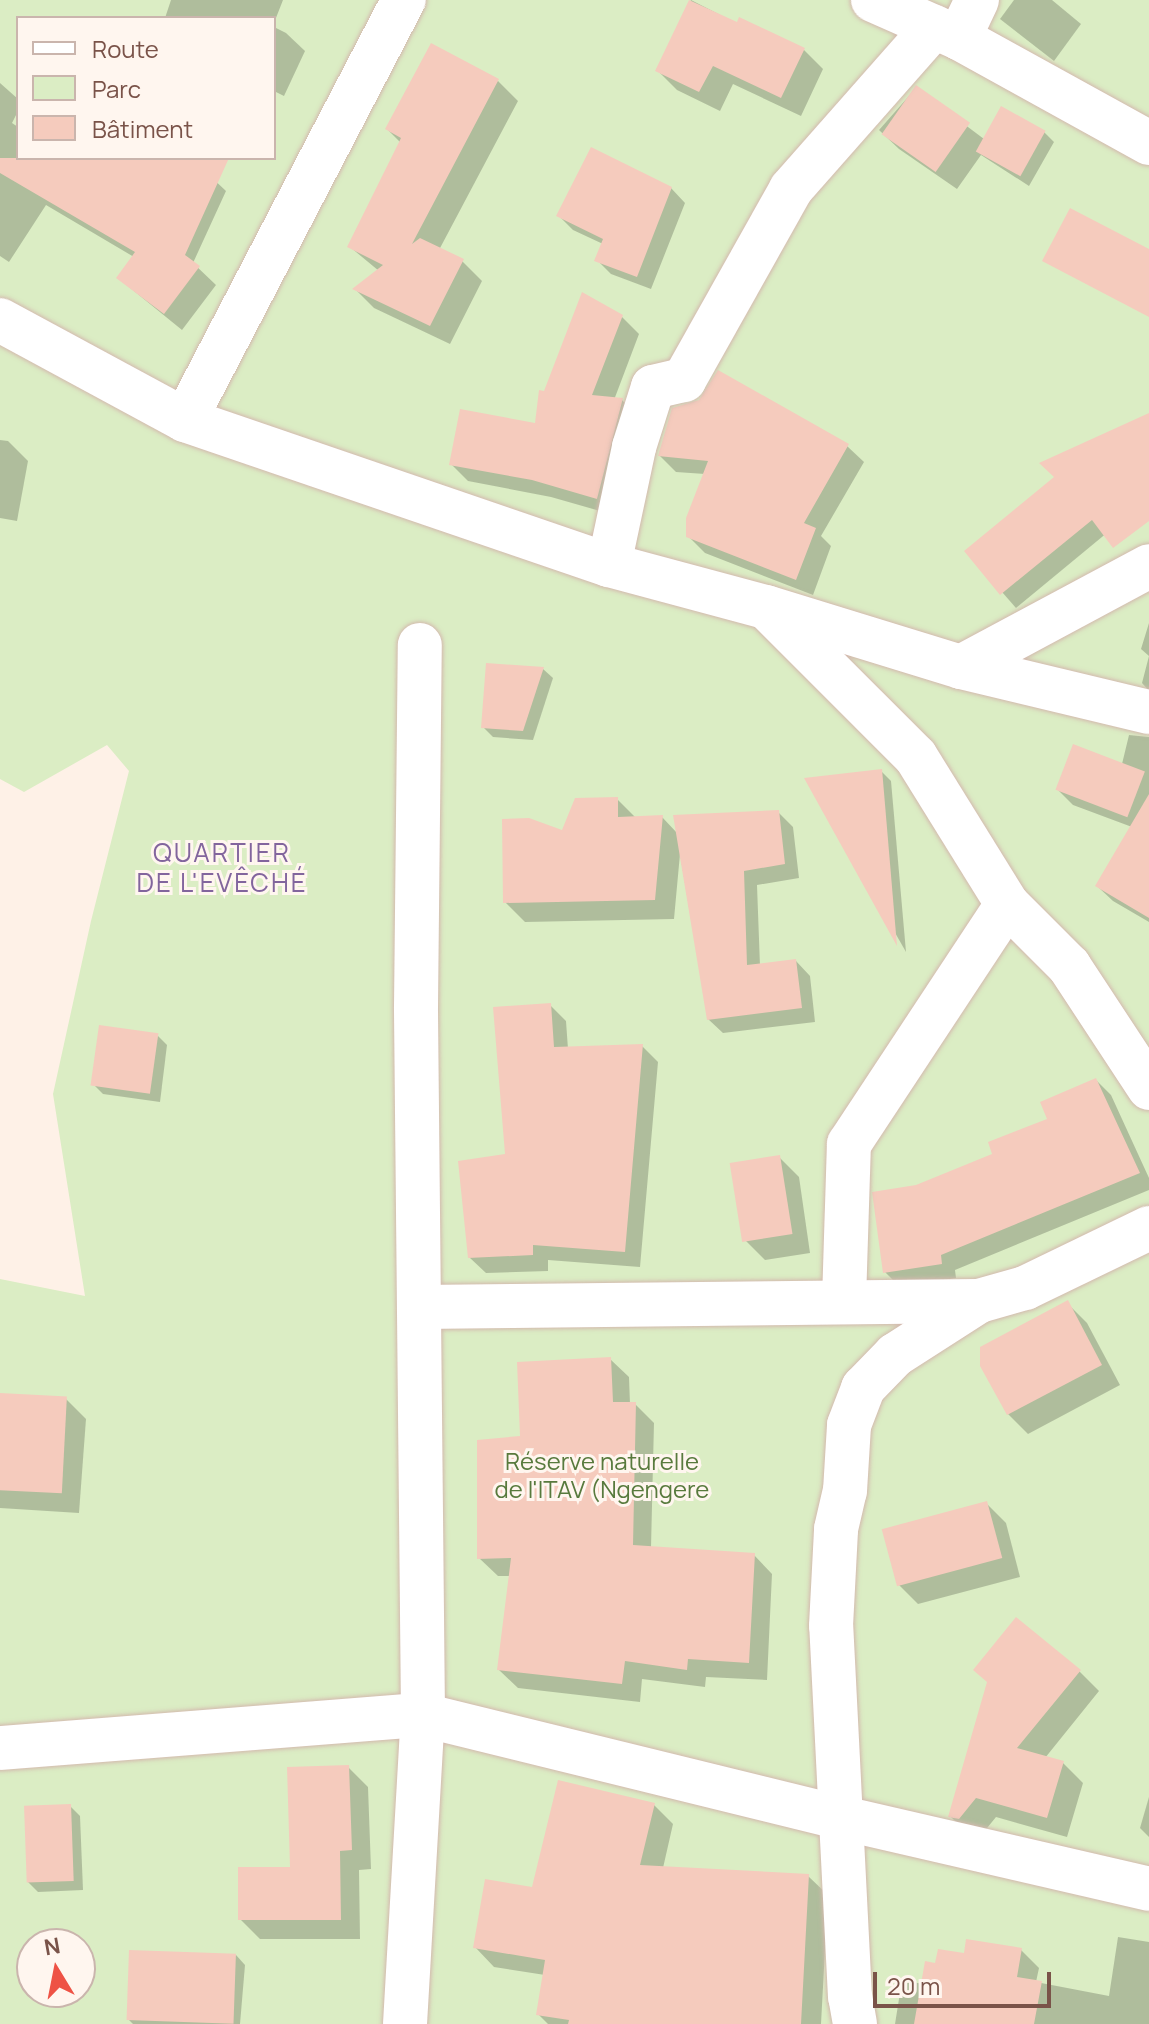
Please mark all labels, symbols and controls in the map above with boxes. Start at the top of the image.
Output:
legend [16,16,276,160]
text: Route [92,32,159,65]
text: Parc [92,72,141,105]
text: Bâtiment [92,112,193,145]
district label: QUARTIER DE L'EVÊCHÉ [136,837,308,898]
park label: Réserve naturelle de l'ITAV (Ngengere [495,1447,709,1503]
north arrow [16,1928,96,2008]
text: N [42,1930,63,1962]
scale bar [877,1956,1055,2006]
text: 20 m [887,1969,940,2002]

